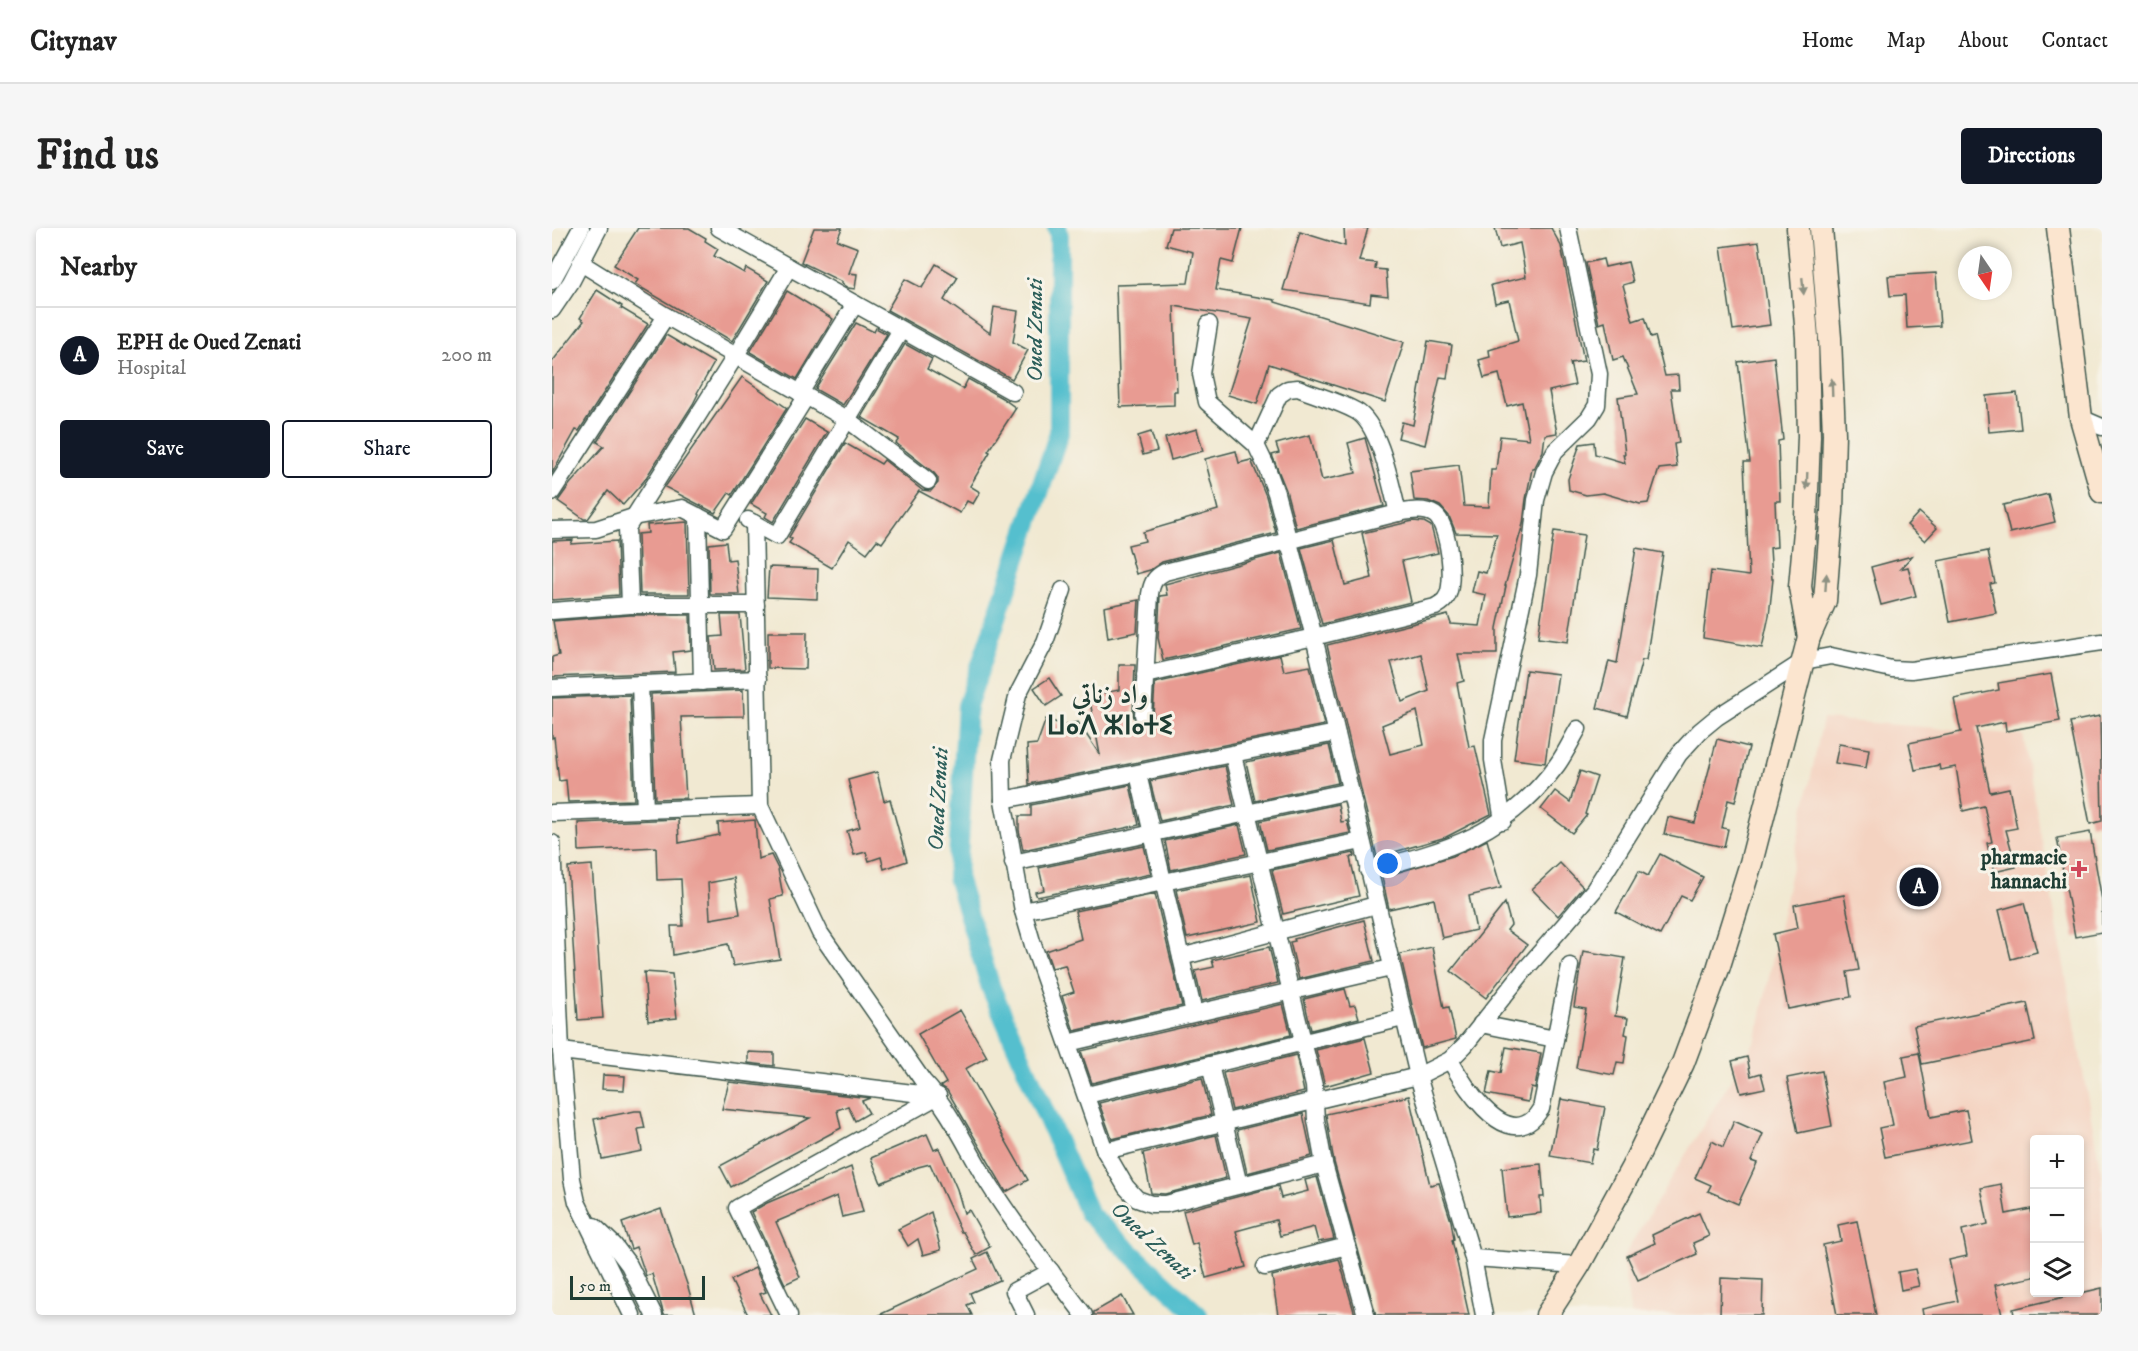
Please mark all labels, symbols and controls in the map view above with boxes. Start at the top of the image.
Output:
text: Citynav [30,24,117,59]
text: Home [1802,28,1854,54]
text: Map [1887,28,1925,54]
text: About [1958,28,2009,54]
text: Contact [2042,28,2108,54]
button: Directions [1961,128,2102,184]
text: Find us [36,130,159,182]
north arrow [1958,246,2012,300]
text: Nearby [60,251,137,284]
water label: Oued Zenati [1022,277,1049,382]
one-way arrow [1798,277,1808,296]
text: EPH de Oued Zenati [117,329,301,356]
text: A [73,343,86,368]
text: 200 m [441,343,492,368]
text: Hospital [117,356,186,381]
one-way arrow [1827,377,1837,396]
button: Save [60,420,270,478]
button: Share [282,420,492,478]
one-way arrow [1803,472,1812,491]
one-way arrow [1822,572,1831,591]
district label: واد زناتي ⵡⴰⴷ ⵣⵏⴰⵜⵉ [1047,678,1173,743]
water label: Oued Zenati [922,746,955,851]
place label: pharmacie hannachi [1980,845,2068,895]
your location [1373,849,1402,878]
marker: pharmacie hannachi [2072,862,2086,876]
pin: A [1900,864,1938,910]
map controls [2030,1135,2084,1297]
button: + [2030,1135,2084,1189]
button: − [2030,1189,2084,1243]
water label: Oued Zenati [1105,1196,1200,1287]
button: layers [2030,1243,2084,1297]
scale bar [570,1273,705,1300]
text: 50 m [579,1276,611,1296]

